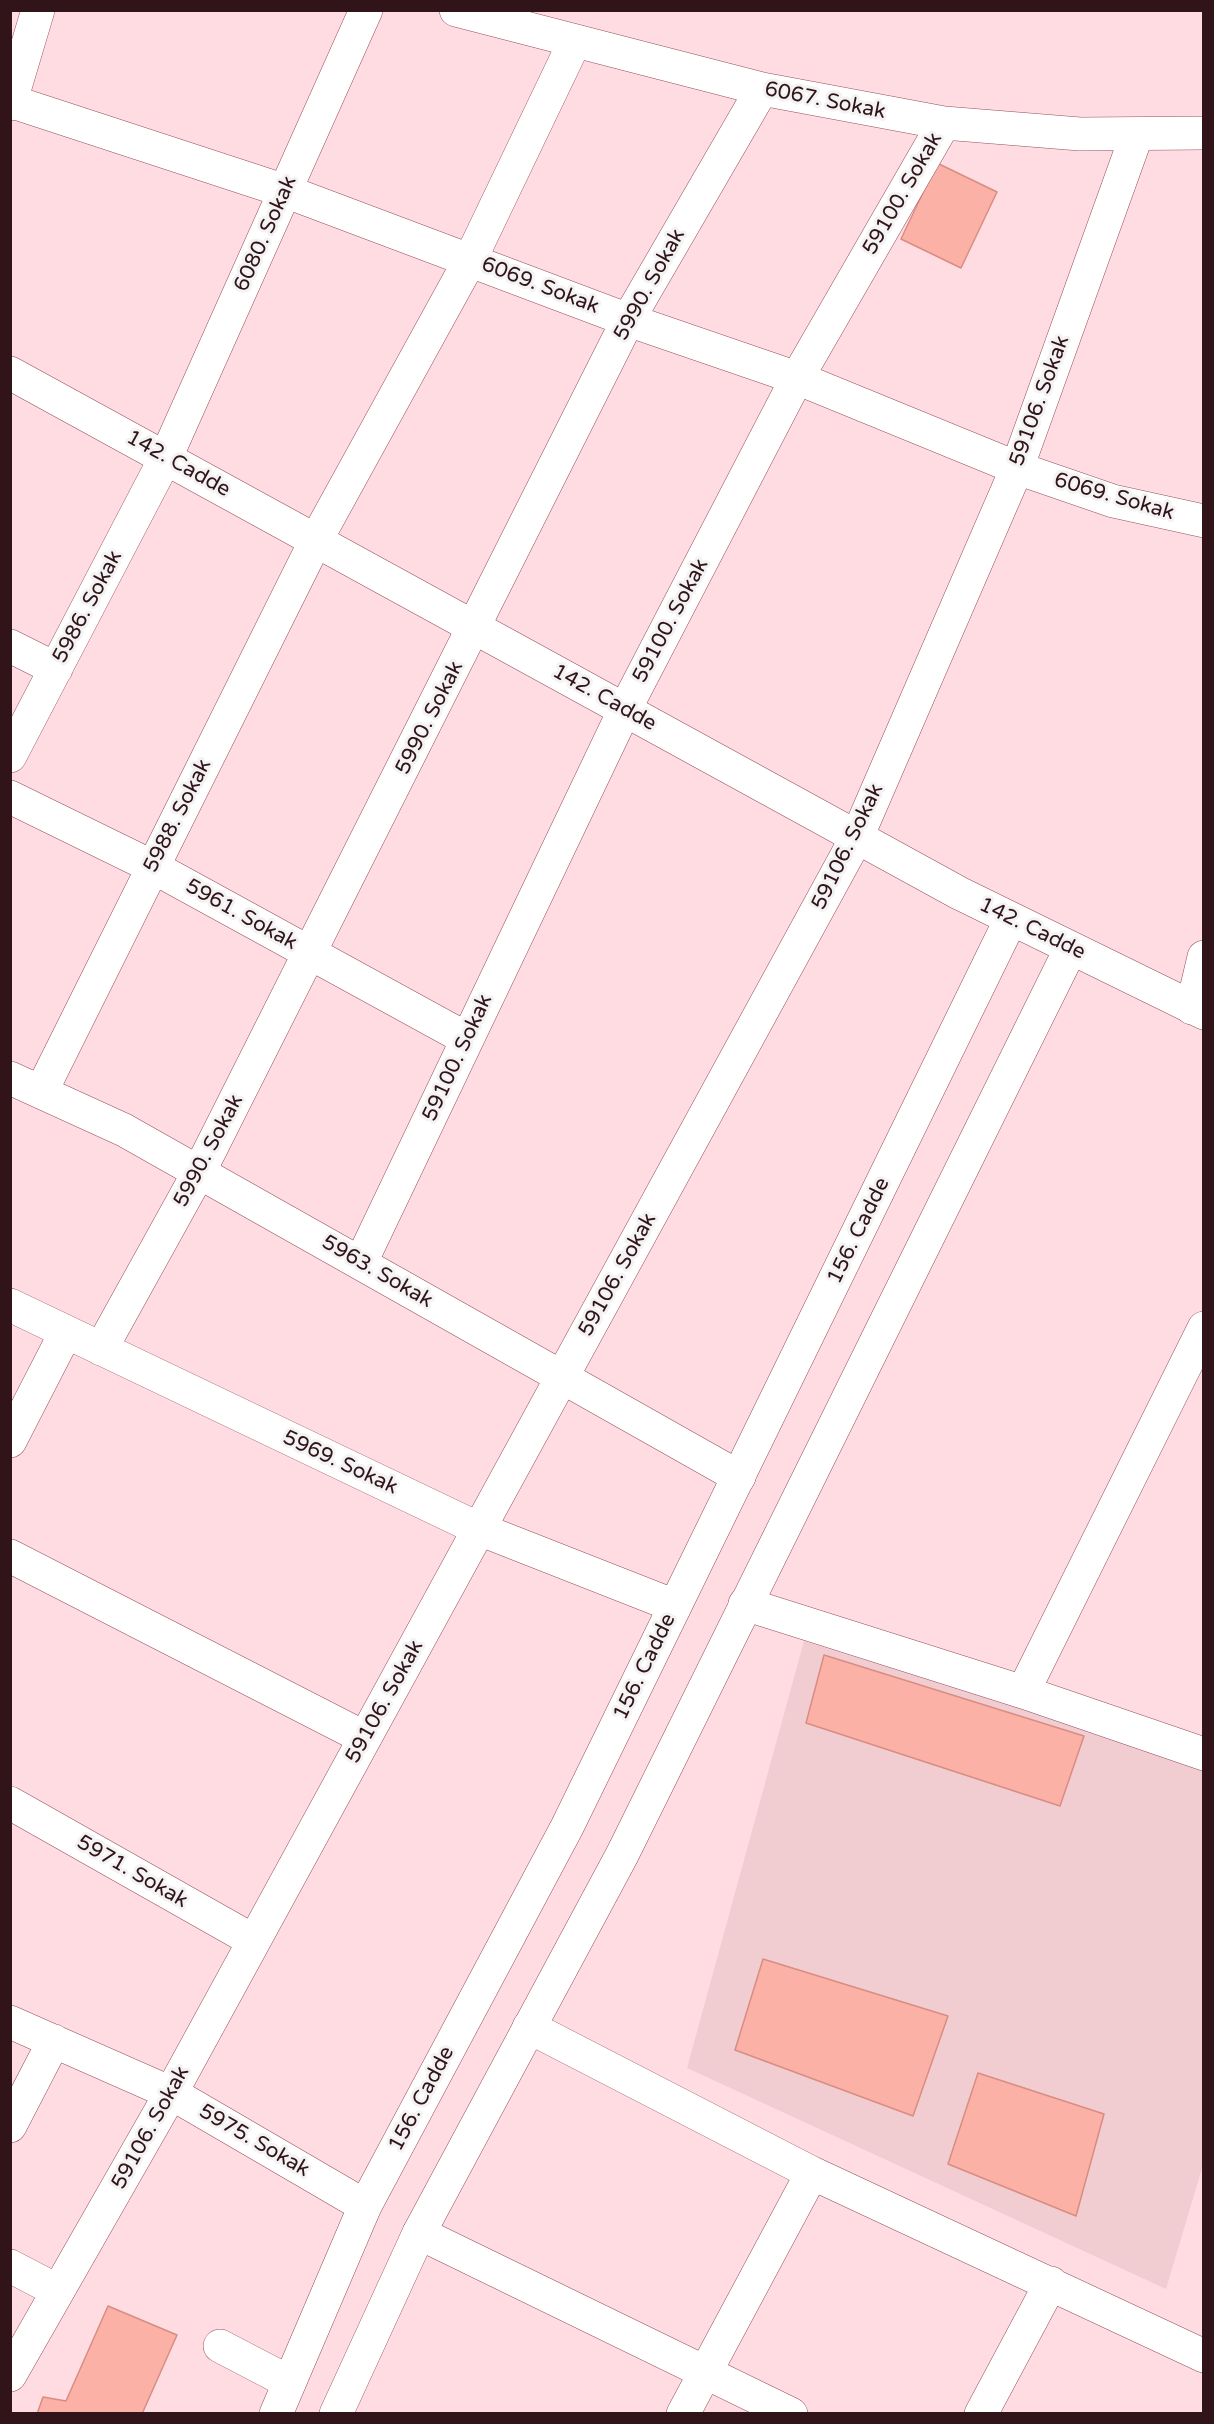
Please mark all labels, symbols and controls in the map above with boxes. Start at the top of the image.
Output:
street label: 6067. Sokak [762,77,888,125]
street label: 59100. Sokak [858,128,948,260]
street label: 6080. Sokak [229,172,303,296]
street label: 5990. Sokak [609,225,691,345]
street label: 6069. Sokak [478,252,602,320]
street label: 59106. Sokak [1005,332,1075,470]
street label: 142. Cadde [121,425,235,503]
street label: 6069. Sokak [1051,468,1177,526]
street label: 5986. Sokak [48,546,128,668]
street label: 59100. Sokak [628,555,714,687]
street label: 5990. Sokak [391,657,469,779]
street label: 142. Cadde [547,659,661,737]
street label: 5988. Sokak [139,755,217,877]
street label: 59106. Sokak [807,780,889,914]
street label: 5961. Sokak [181,874,301,956]
street label: 142. Cadde [975,892,1089,966]
street label: 59100. Sokak [418,991,498,1125]
street label: 5990. Sokak [169,1090,249,1212]
street label: 156. Cadde [822,1174,896,1288]
street label: 59106. Sokak [574,1209,662,1341]
street label: 5963. Sokak [317,1230,437,1314]
street label: 5969. Sokak [279,1425,401,1501]
street label: 156. Cadde [608,1610,682,1724]
street label: 59106. Sokak [341,1636,429,1768]
street label: 5971. Sokak [72,1830,192,1914]
street label: 156. Cadde [384,2042,460,2156]
street label: 59106. Sokak [107,2062,195,2194]
street label: 5975. Sokak [194,2099,314,2183]

